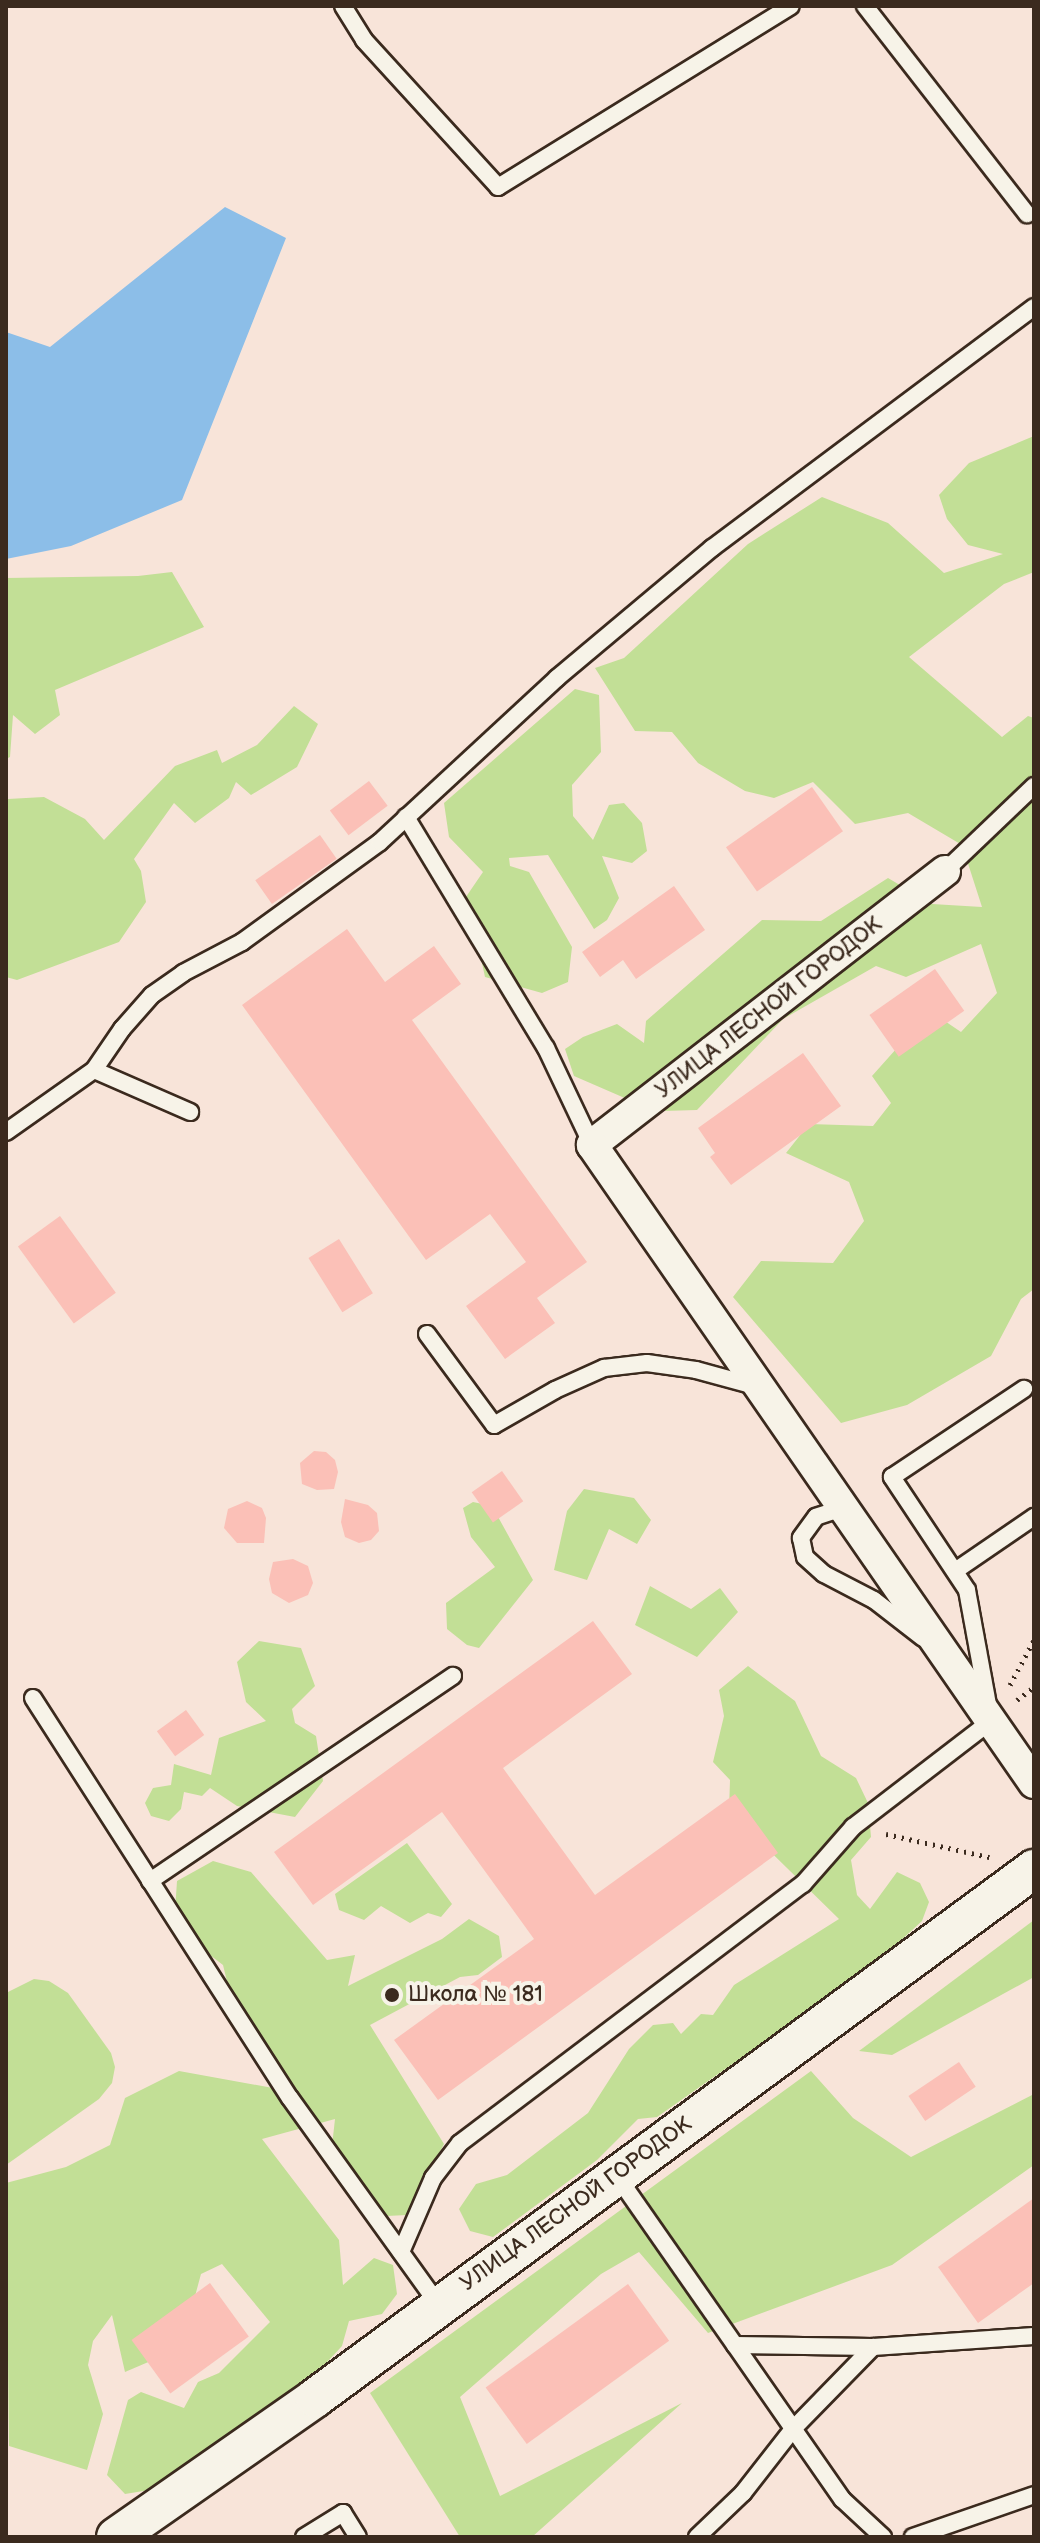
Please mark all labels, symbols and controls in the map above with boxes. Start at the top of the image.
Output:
street label: УЛИЦА ЛЕСНОЙ ГОРОДОК [651,912,887,1104]
place label: Школа № 181 [408,1982,543,2008]
marker: Школа № 181 [383,1986,401,2004]
street label: УЛИЦА ЛЕСНОЙ ГОРОДОК [455,2111,697,2297]

